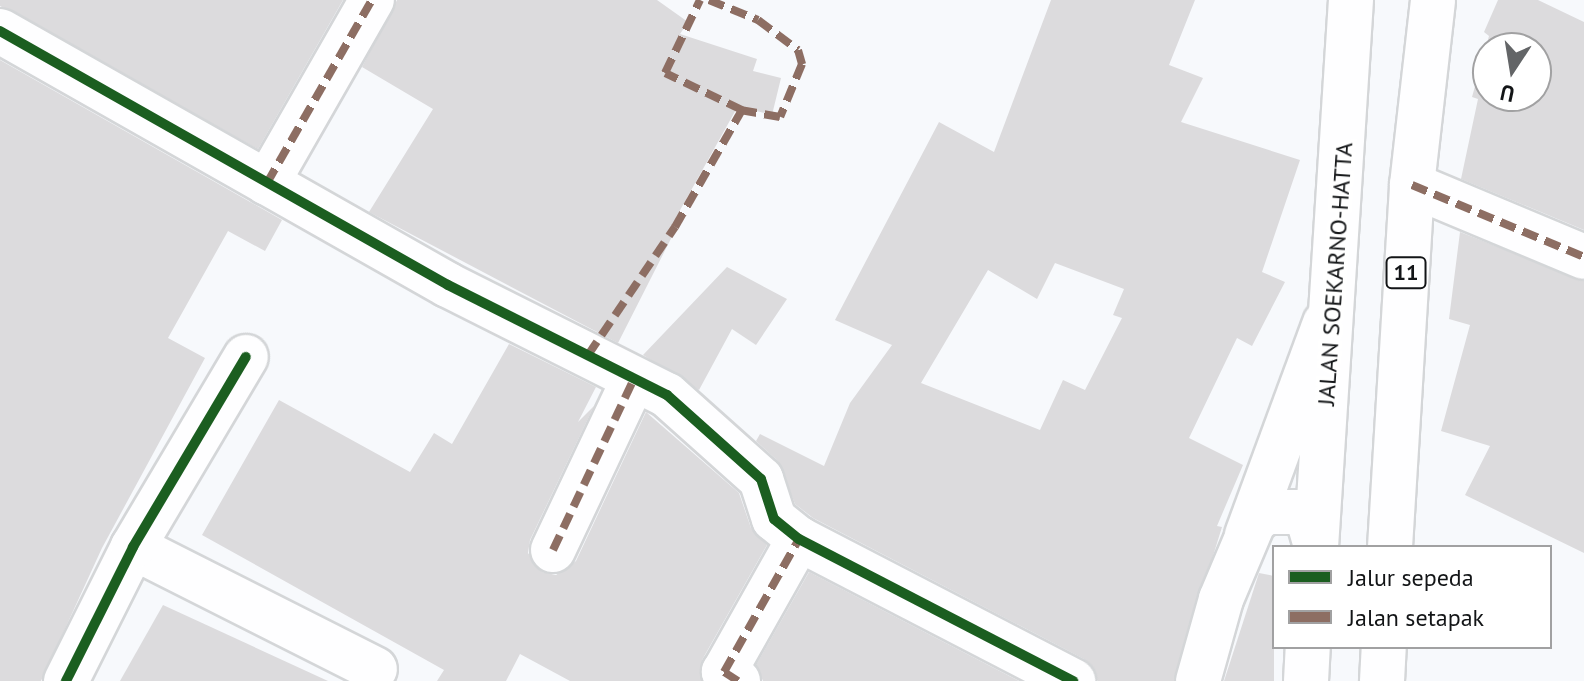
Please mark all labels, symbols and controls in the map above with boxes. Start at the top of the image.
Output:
north arrow [1472,32,1552,112]
text: U [1498,78,1517,109]
street label: JALAN SOEKARNO-HATTA [1311,141,1359,407]
road number: 11 [1384,255,1428,291]
legend [1272,545,1552,649]
text: Jalur sepeda [1348,562,1474,593]
text: Jalan setapak [1348,602,1484,633]

